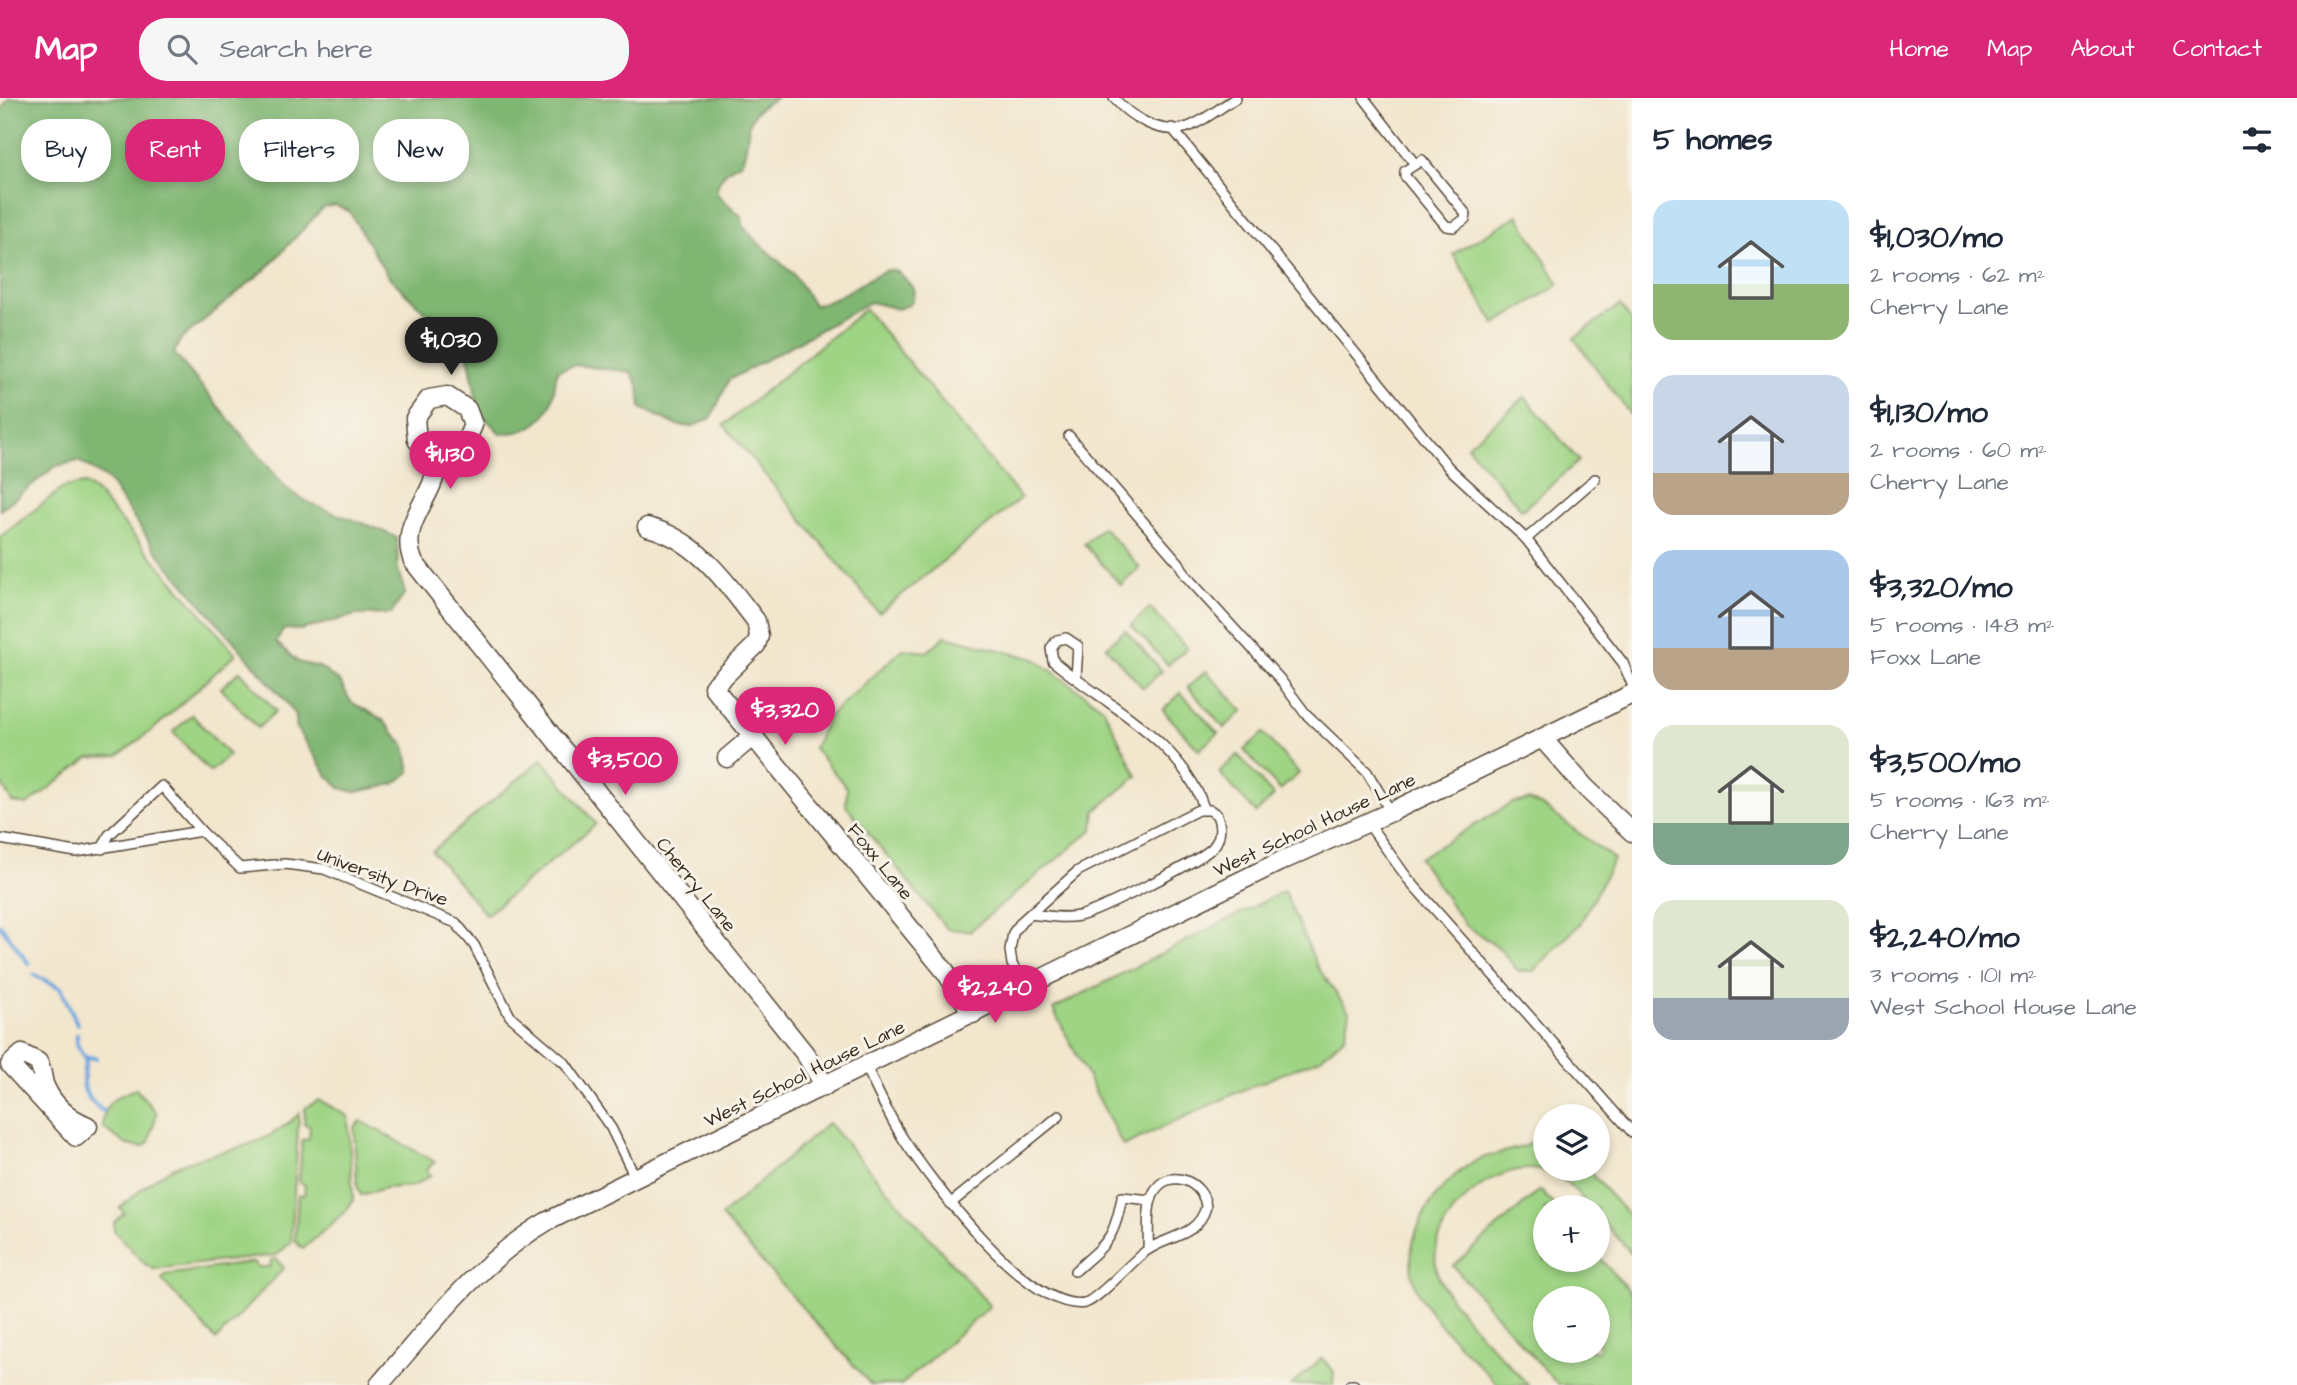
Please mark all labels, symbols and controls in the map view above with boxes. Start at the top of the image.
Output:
search box [139,18,629,81]
text: Map [35,26,97,72]
icon: search [163,30,201,68]
text: Search here [219,31,373,67]
text: Home [1889,32,1949,66]
text: Map [1987,32,2032,66]
text: About [2070,32,2135,66]
text: Contact [2173,32,2262,66]
chip: Buy [21,119,111,182]
chip: Rent [125,119,225,182]
chip: Filters [239,119,359,182]
chip: New [373,119,469,182]
text: 5 homes [1653,119,1773,161]
icon: filters [2238,121,2276,159]
text: $1,030/mo [1870,217,2003,259]
icon: home [1709,228,1793,312]
text: 2 rooms · 62 m² [1870,259,2045,291]
text: Cherry Lane [1870,291,2009,323]
pin: $1,030 [394,317,508,377]
text: $1,030 [421,324,481,356]
text: $1,130/mo [1870,392,1988,434]
icon: home [1709,403,1793,487]
pin: $1,130 [393,432,507,491]
text: 2 rooms · 60 m² [1870,434,2047,466]
text: $1,130 [426,438,475,470]
text: Cherry Lane [1870,466,2009,498]
text: $3,320/mo [1870,567,2013,609]
icon: home [1709,578,1793,662]
text: 5 rooms · 148 m² [1870,609,2054,641]
text: Foxx Lane [1870,641,1981,673]
pin: $3,320 [728,688,842,747]
text: $3,320 [751,694,819,726]
pin: $3,500 [568,738,682,797]
text: $3,500/mo [1870,742,2020,784]
text: $3,500 [588,744,662,776]
icon: home [1709,753,1793,837]
street label: West School House Lane [1209,767,1420,884]
text: 5 rooms · 163 m² [1870,784,2050,816]
text: Cherry Lane [1870,816,2009,848]
street label: Foxx Lane [840,818,919,906]
street label: Cherry Lane [648,832,742,939]
street label: University Drive [313,841,452,915]
text: $2,240/mo [1870,917,2020,959]
icon: home [1709,928,1793,1012]
text: 3 rooms · 101 m² [1870,959,2037,991]
pin: $2,240 [938,965,1052,1025]
text: $2,240 [958,972,1032,1004]
text: West School House Lane [1870,991,2137,1023]
street label: West School House Lane [700,1014,910,1135]
map controls [1533,1104,1610,1363]
button: layers [1533,1104,1610,1181]
button: + [1533,1195,1610,1272]
button: − [1533,1286,1610,1363]

